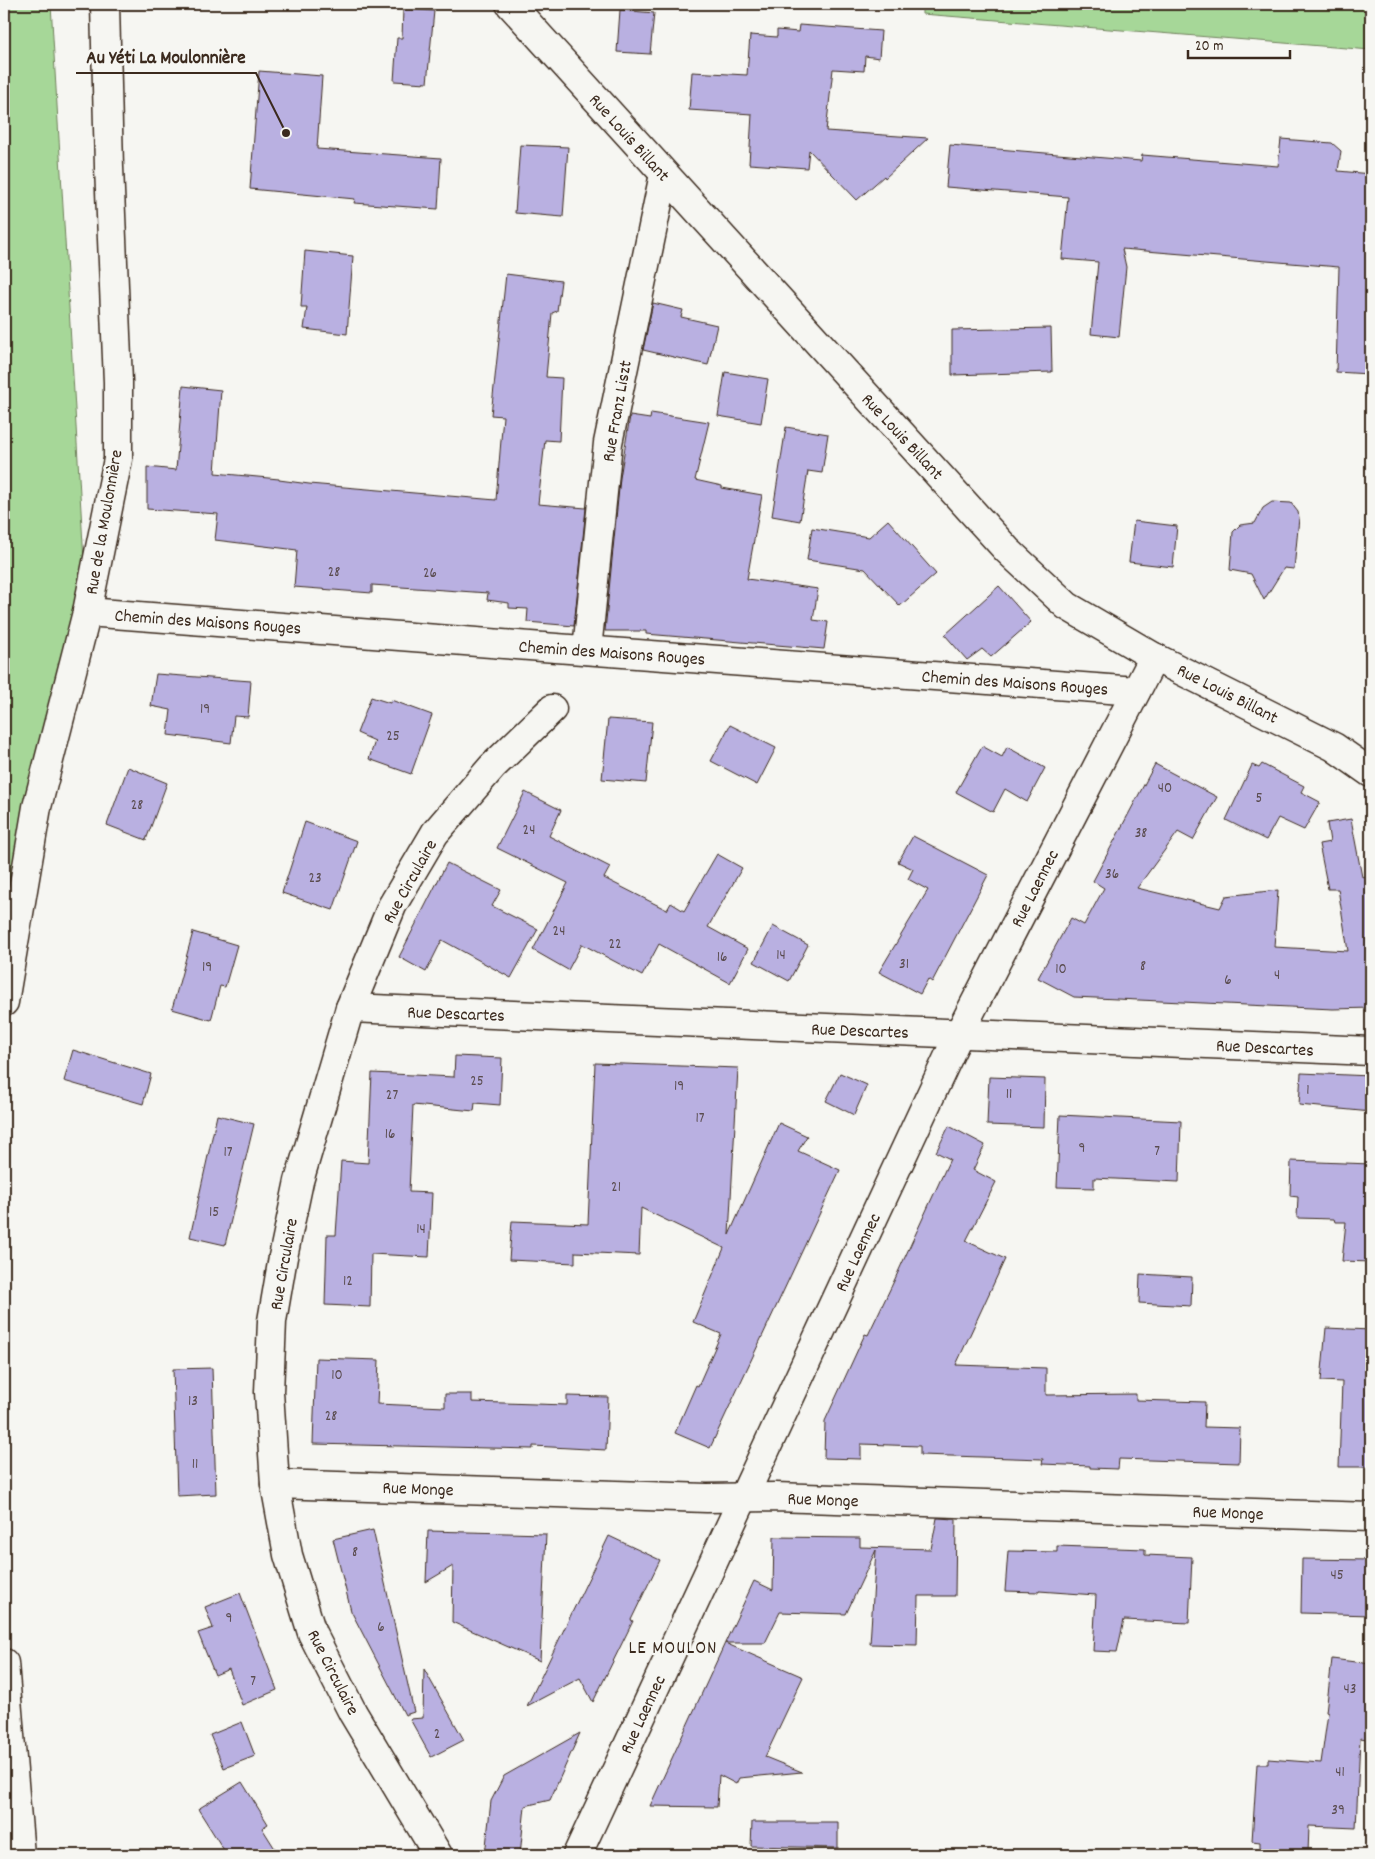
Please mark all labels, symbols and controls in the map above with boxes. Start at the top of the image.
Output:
scale bar [1188,28,1290,60]
text: 20 m [1195,36,1223,58]
callout: Au Yéti La Moulonnière [76,39,256,73]
text: Au Yéti La Moulonnière [86,46,246,73]
street label: Rue Louis Billant [582,89,675,188]
street label: Rue Franz Liszt [597,358,640,464]
street label: Rue Louis Billant [854,389,948,487]
street label: Rue de la Moulonnière [80,448,131,597]
house number: 28 [328,562,340,584]
house number: 26 [423,563,437,585]
street label: Chemin des Maisons Rouges [114,605,302,642]
street label: Chemin des Maisons Rouges [518,636,706,673]
street label: Rue Louis Billant [1172,659,1282,732]
street label: Chemin des Maisons Rouges [921,666,1109,703]
house number: 19 [200,699,210,721]
house number: 25 [386,726,400,748]
house number: 40 [1158,778,1172,800]
house number: 5 [1256,788,1263,810]
house number: 28 [131,795,143,817]
house number: 24 [523,820,535,842]
house number: 38 [1135,823,1147,845]
street label: Rue Circulaire [378,835,445,929]
street label: Rue Laennec [1006,846,1066,932]
house number: 36 [1105,864,1119,886]
house number: 23 [308,868,322,890]
house number: 24 [553,921,565,943]
house number: 22 [608,934,622,956]
house number: 14 [776,945,786,967]
house number: 16 [717,947,727,969]
house number: 31 [899,954,909,976]
house number: 8 [1140,956,1146,978]
house number: 19 [202,957,212,979]
house number: 10 [1055,959,1067,981]
house number: 4 [1274,965,1280,987]
house number: 6 [1224,970,1232,992]
street label: Rue Descartes [407,1001,505,1030]
street label: Rue Descartes [811,1018,909,1047]
street label: Rue Descartes [1215,1034,1314,1065]
house number: 25 [470,1071,484,1093]
house number: 19 [674,1076,684,1098]
house number: 1 [1306,1080,1310,1102]
house number: 11 [1006,1084,1012,1106]
house number: 27 [386,1085,398,1107]
house number: 17 [695,1108,705,1130]
house number: 16 [385,1124,395,1146]
house number: 9 [1079,1138,1085,1160]
house number: 7 [1154,1141,1160,1163]
house number: 17 [223,1142,233,1164]
house number: 21 [611,1177,621,1199]
house number: 15 [209,1202,219,1224]
street label: Rue Laennec [830,1210,888,1296]
street label: Rue Circulaire [265,1216,306,1312]
house number: 14 [416,1219,426,1241]
house number: 12 [343,1271,353,1293]
house number: 10 [331,1365,343,1387]
house number: 13 [188,1391,198,1413]
house number: 28 [325,1406,337,1428]
house number: 11 [192,1454,198,1476]
street label: Rue Monge [382,1477,454,1504]
street label: Rue Monge [787,1488,859,1515]
street label: Rue Monge [1192,1501,1264,1528]
house number: 8 [352,1542,358,1564]
house number: 45 [1330,1565,1344,1587]
house number: 9 [226,1608,232,1630]
house number: 6 [377,1617,385,1639]
street label: Rue Circulaire [300,1626,364,1720]
district label: LE MOULON [628,1636,718,1663]
house number: 7 [250,1671,256,1693]
street label: Rue Laennec [615,1672,673,1758]
house number: 43 [1344,1679,1356,1701]
house number: 2 [434,1724,440,1746]
house number: 41 [1335,1762,1345,1784]
house number: 39 [1331,1800,1345,1822]

